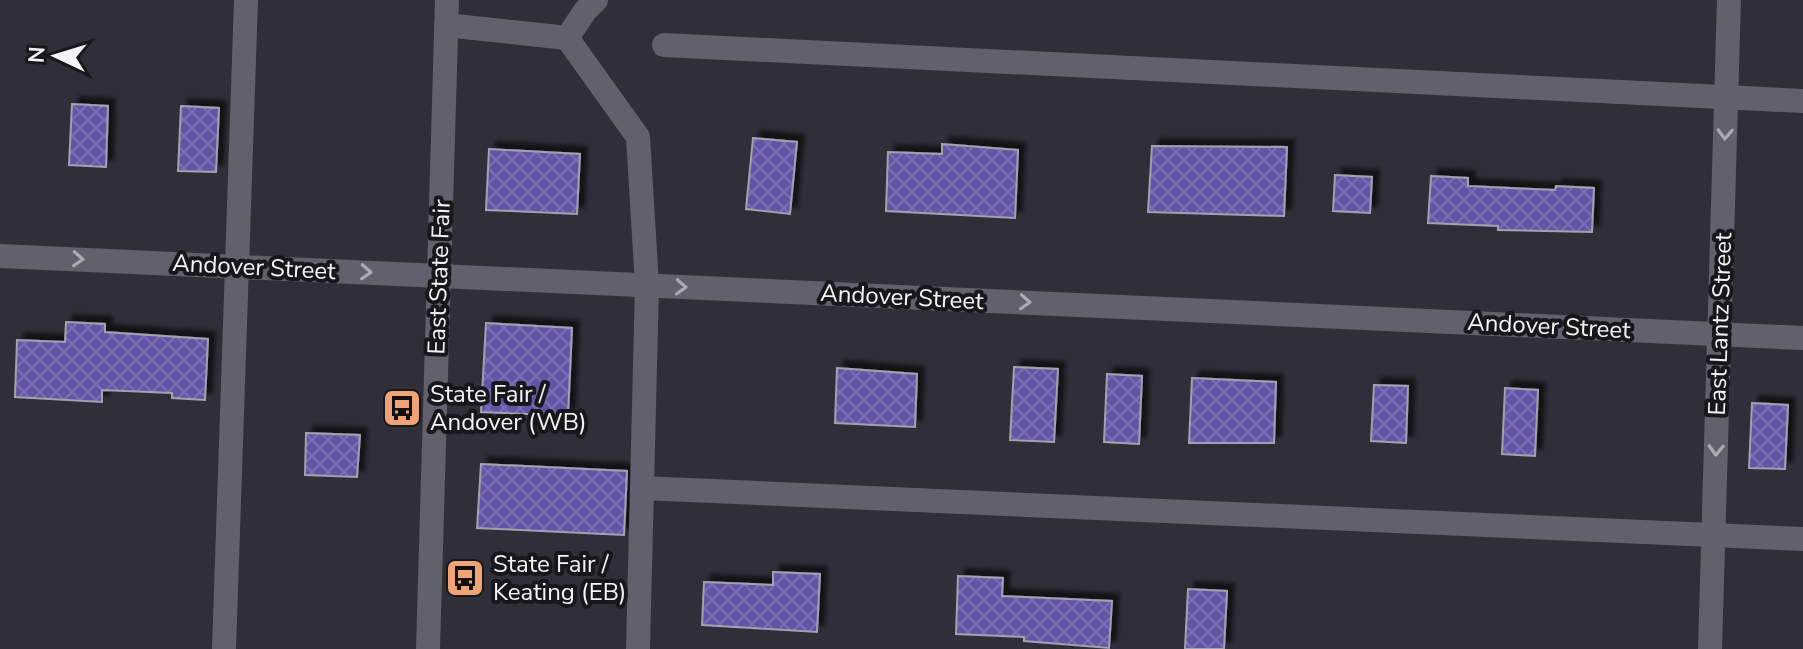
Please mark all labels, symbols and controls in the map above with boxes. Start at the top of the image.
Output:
north arrow [16,16,96,96]
text: N [22,45,53,64]
one-way arrow [1717,128,1734,141]
street label: East State Fair [420,199,458,355]
street label: East Lantz Street [1701,231,1739,416]
street label: Andover Street [172,247,337,287]
one-way arrow [72,251,85,268]
one-way arrow [360,264,373,281]
street label: Andover Street [820,277,985,317]
one-way arrow [675,278,688,295]
one-way arrow [1019,294,1032,311]
street label: Andover Street [1467,306,1632,346]
place label: State Fair / Andover (WB) [430,378,587,438]
bus stop icon: State Fair / Andover (WB) [381,387,423,429]
one-way arrow [1707,444,1725,457]
place label: State Fair / Keating (EB) [493,548,626,608]
bus stop icon: State Fair / Keating (EB) [444,557,486,599]

